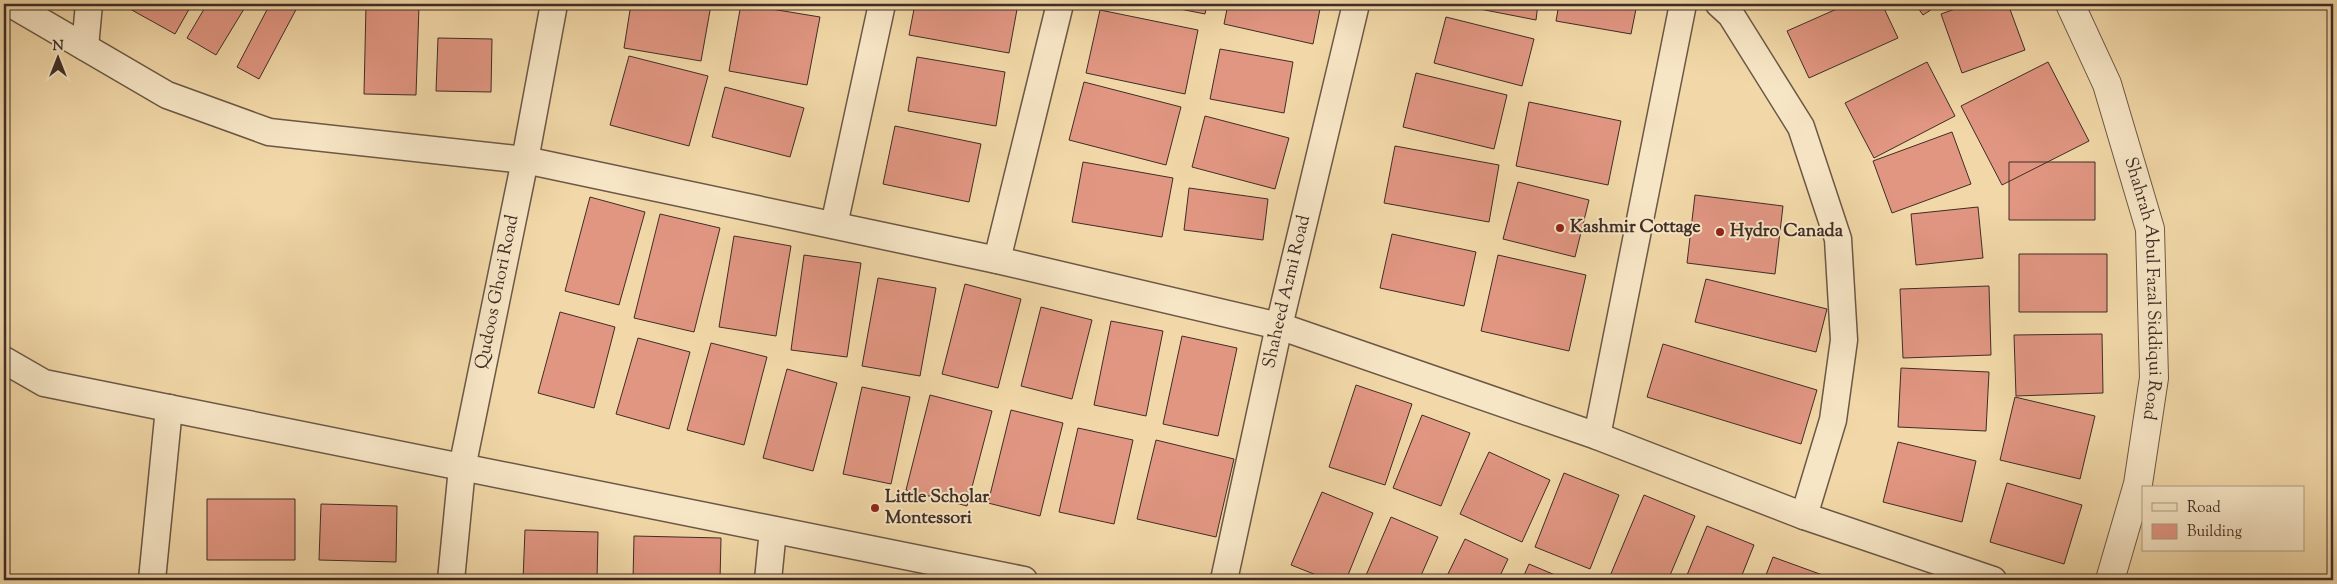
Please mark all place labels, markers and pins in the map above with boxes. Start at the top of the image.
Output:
place label: Kashmir Cottage [1570,215,1701,241]
place label: Hydro Canada [1730,219,1844,245]
marker: Kashmir Cottage [1554,222,1566,234]
marker: Hydro Canada [1714,226,1726,238]
place label: Little Scholar Montessori [885,485,989,532]
marker: Little Scholar Montessori [869,502,881,514]

